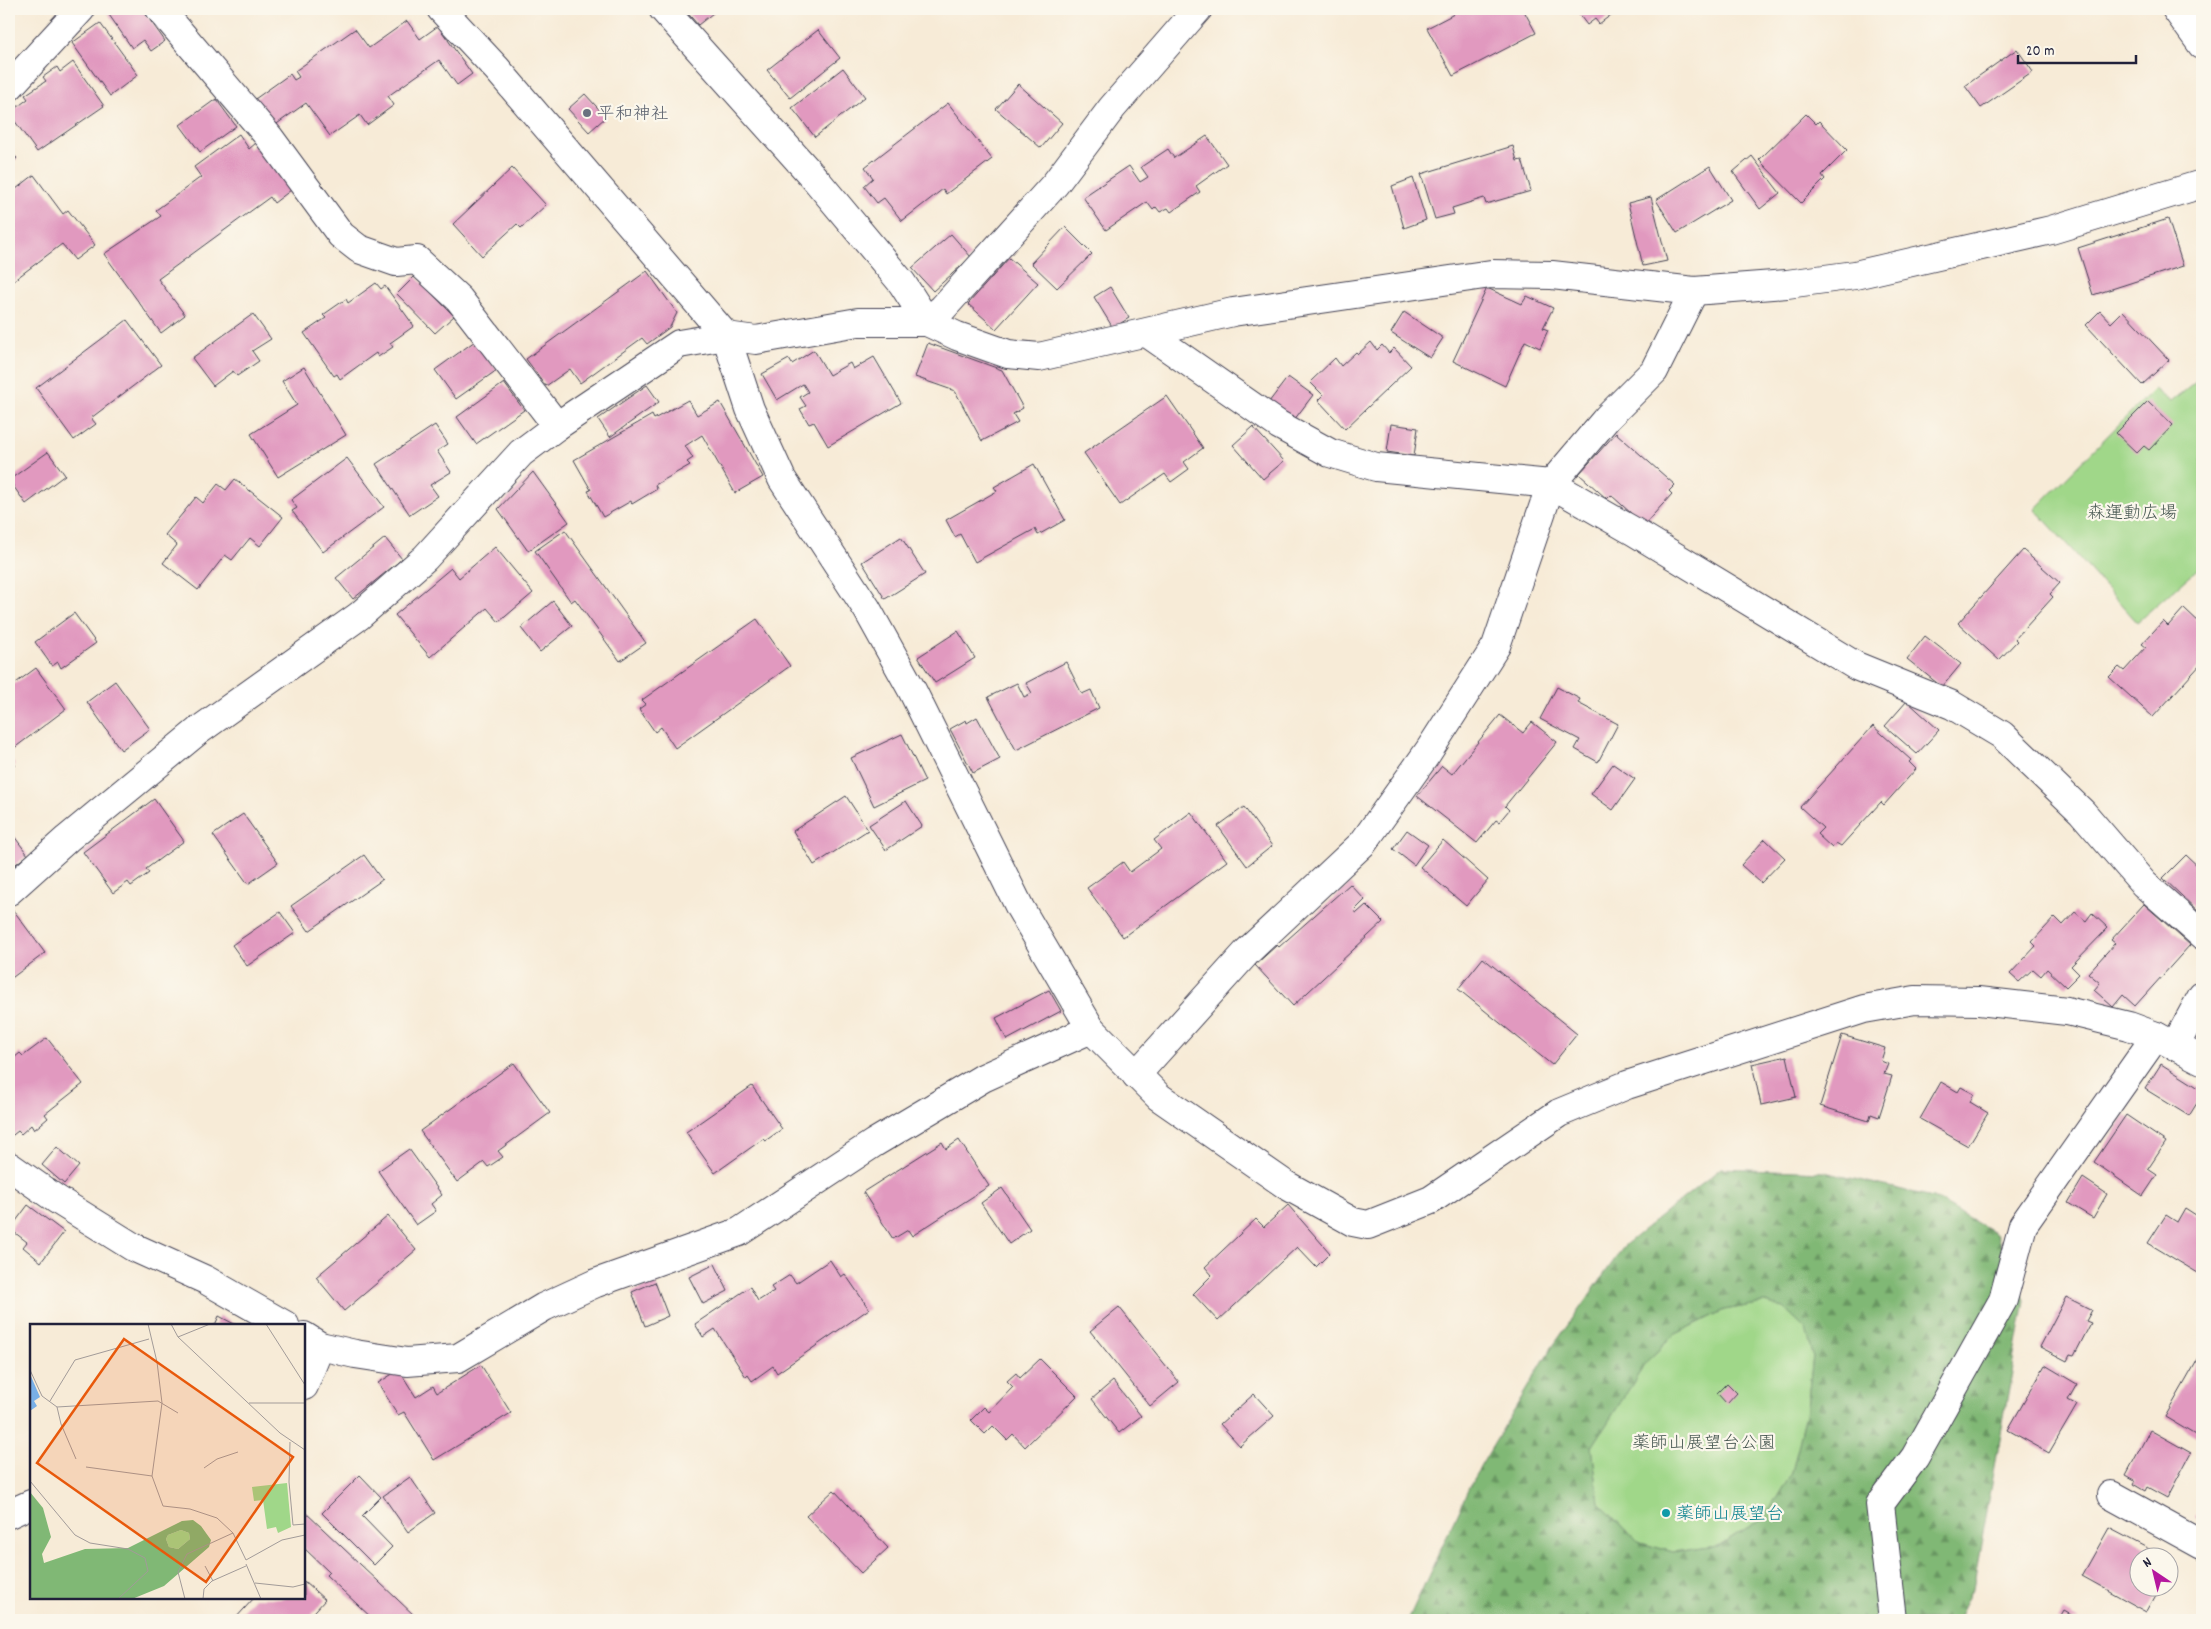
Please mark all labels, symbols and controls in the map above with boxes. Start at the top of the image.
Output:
scale bar [2018,32,2136,64]
text: 20 m [2026,41,2054,63]
place label: 平和神社 [597,103,669,128]
marker: 平和神社 [581,107,593,119]
park label: 森運動広場 [2087,502,2177,527]
inset map [30,1324,305,1599]
park label: 薬師山展望台公園 [1632,1432,1776,1457]
place label: 薬師山展望台 [1676,1503,1784,1528]
marker: 薬師山展望台 [1660,1507,1672,1519]
north arrow [2128,1546,2178,1596]
text: N [2139,1553,2156,1573]

